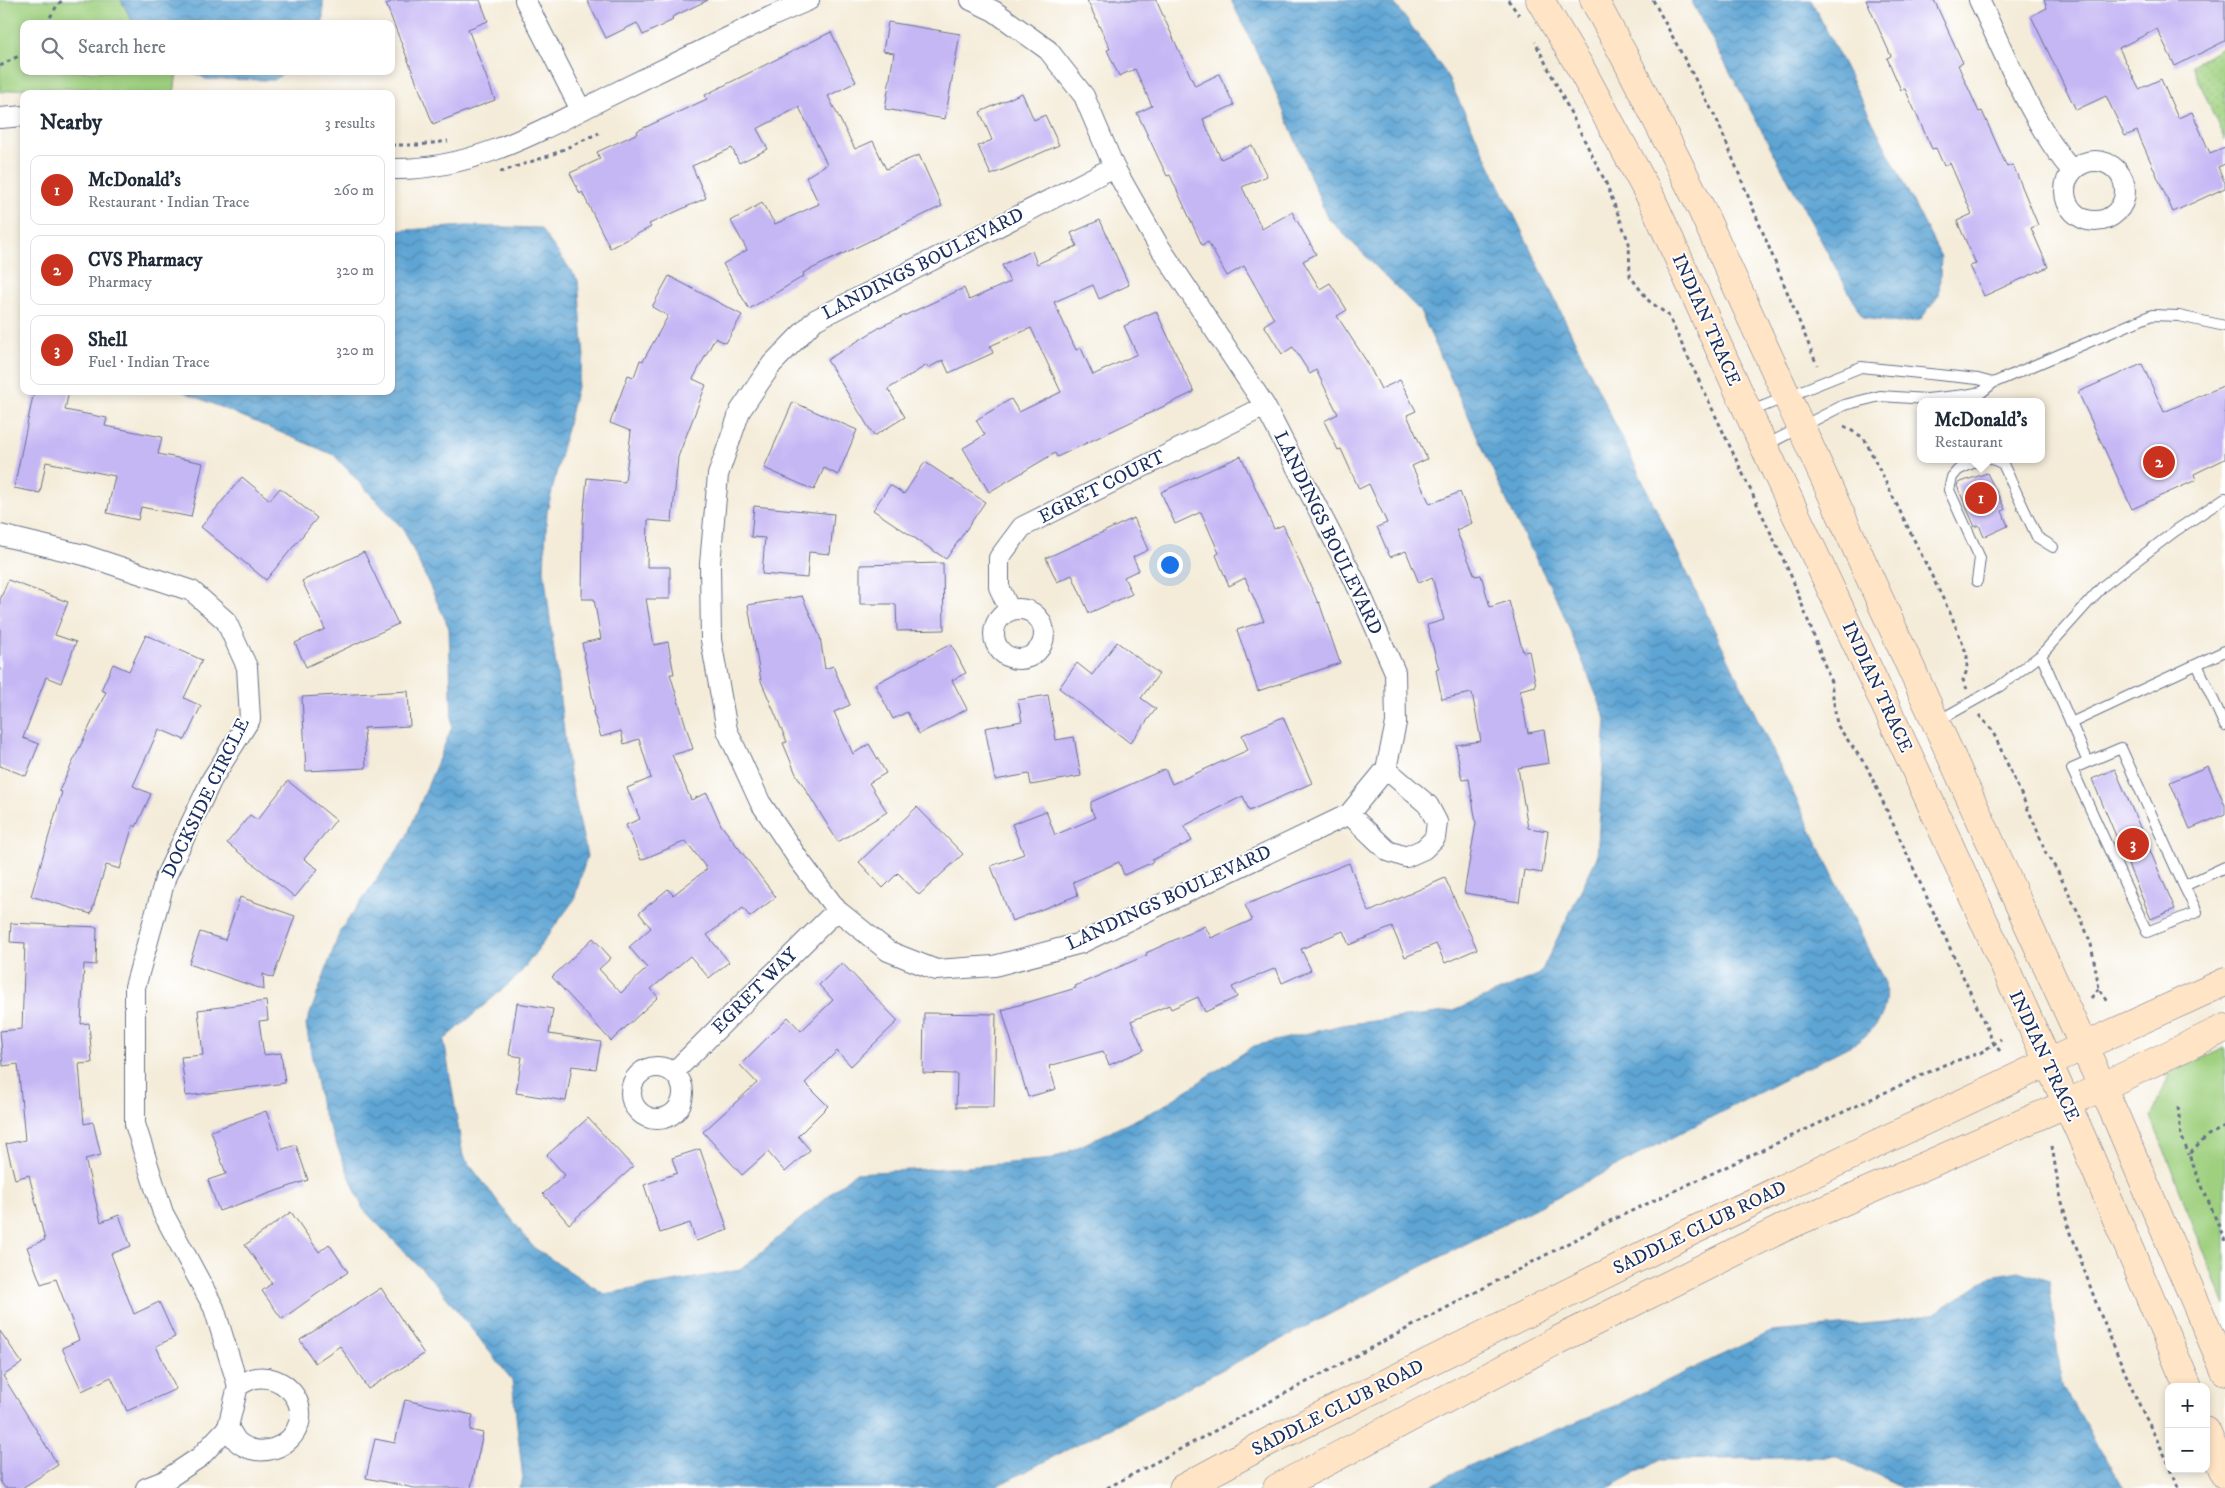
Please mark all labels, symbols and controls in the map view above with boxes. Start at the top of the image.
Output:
search box [20,20,395,75]
icon: search [38,34,66,62]
text: Search here [78,36,166,59]
text: Nearby [40,110,102,136]
text: 3 results [325,113,375,133]
text: McDonald's [88,169,181,192]
text: 1 [54,180,60,200]
text: 260 m [334,180,374,200]
text: Restaurant · Indian Trace [88,192,249,212]
street label: LANDINGS BOULEVARD [818,203,1028,325]
text: CVS Pharmacy [88,249,202,272]
street label: INDIAN TRACE [1667,250,1745,390]
text: 2 [53,260,61,280]
text: 320 m [336,260,374,280]
text: Pharmacy [88,272,152,292]
text: Shell [88,329,127,352]
text: 3 [54,340,60,360]
text: 320 m [336,340,374,360]
text: Fuel · Indian Trace [88,352,210,372]
popup [1917,398,2045,463]
text: McDonald's [1935,409,2027,432]
street label: LANDINGS BOULEVARD [1269,427,1387,639]
text: Restaurant [1935,432,2003,452]
pin: 2 [2143,443,2175,481]
street label: EGRET COURT [1035,445,1170,529]
pin: 1 [1965,479,1997,517]
your location [1157,552,1183,578]
street label: INDIAN TRACE [1837,618,1917,756]
street label: DOCKSIDE CIRCLE [157,714,255,882]
pin: 3 [2117,825,2149,863]
street label: LANDINGS BOULEVARD [1063,840,1275,956]
street label: EGRET WAY [707,943,803,1039]
street label: INDIAN TRACE [2004,987,2084,1125]
street label: SADDLE CLUB ROAD [1610,1176,1790,1280]
street label: SADDLE CLUB ROAD [1248,1355,1428,1461]
map controls [2165,1383,2210,1473]
button: + [2165,1383,2210,1428]
button: − [2165,1428,2210,1473]

